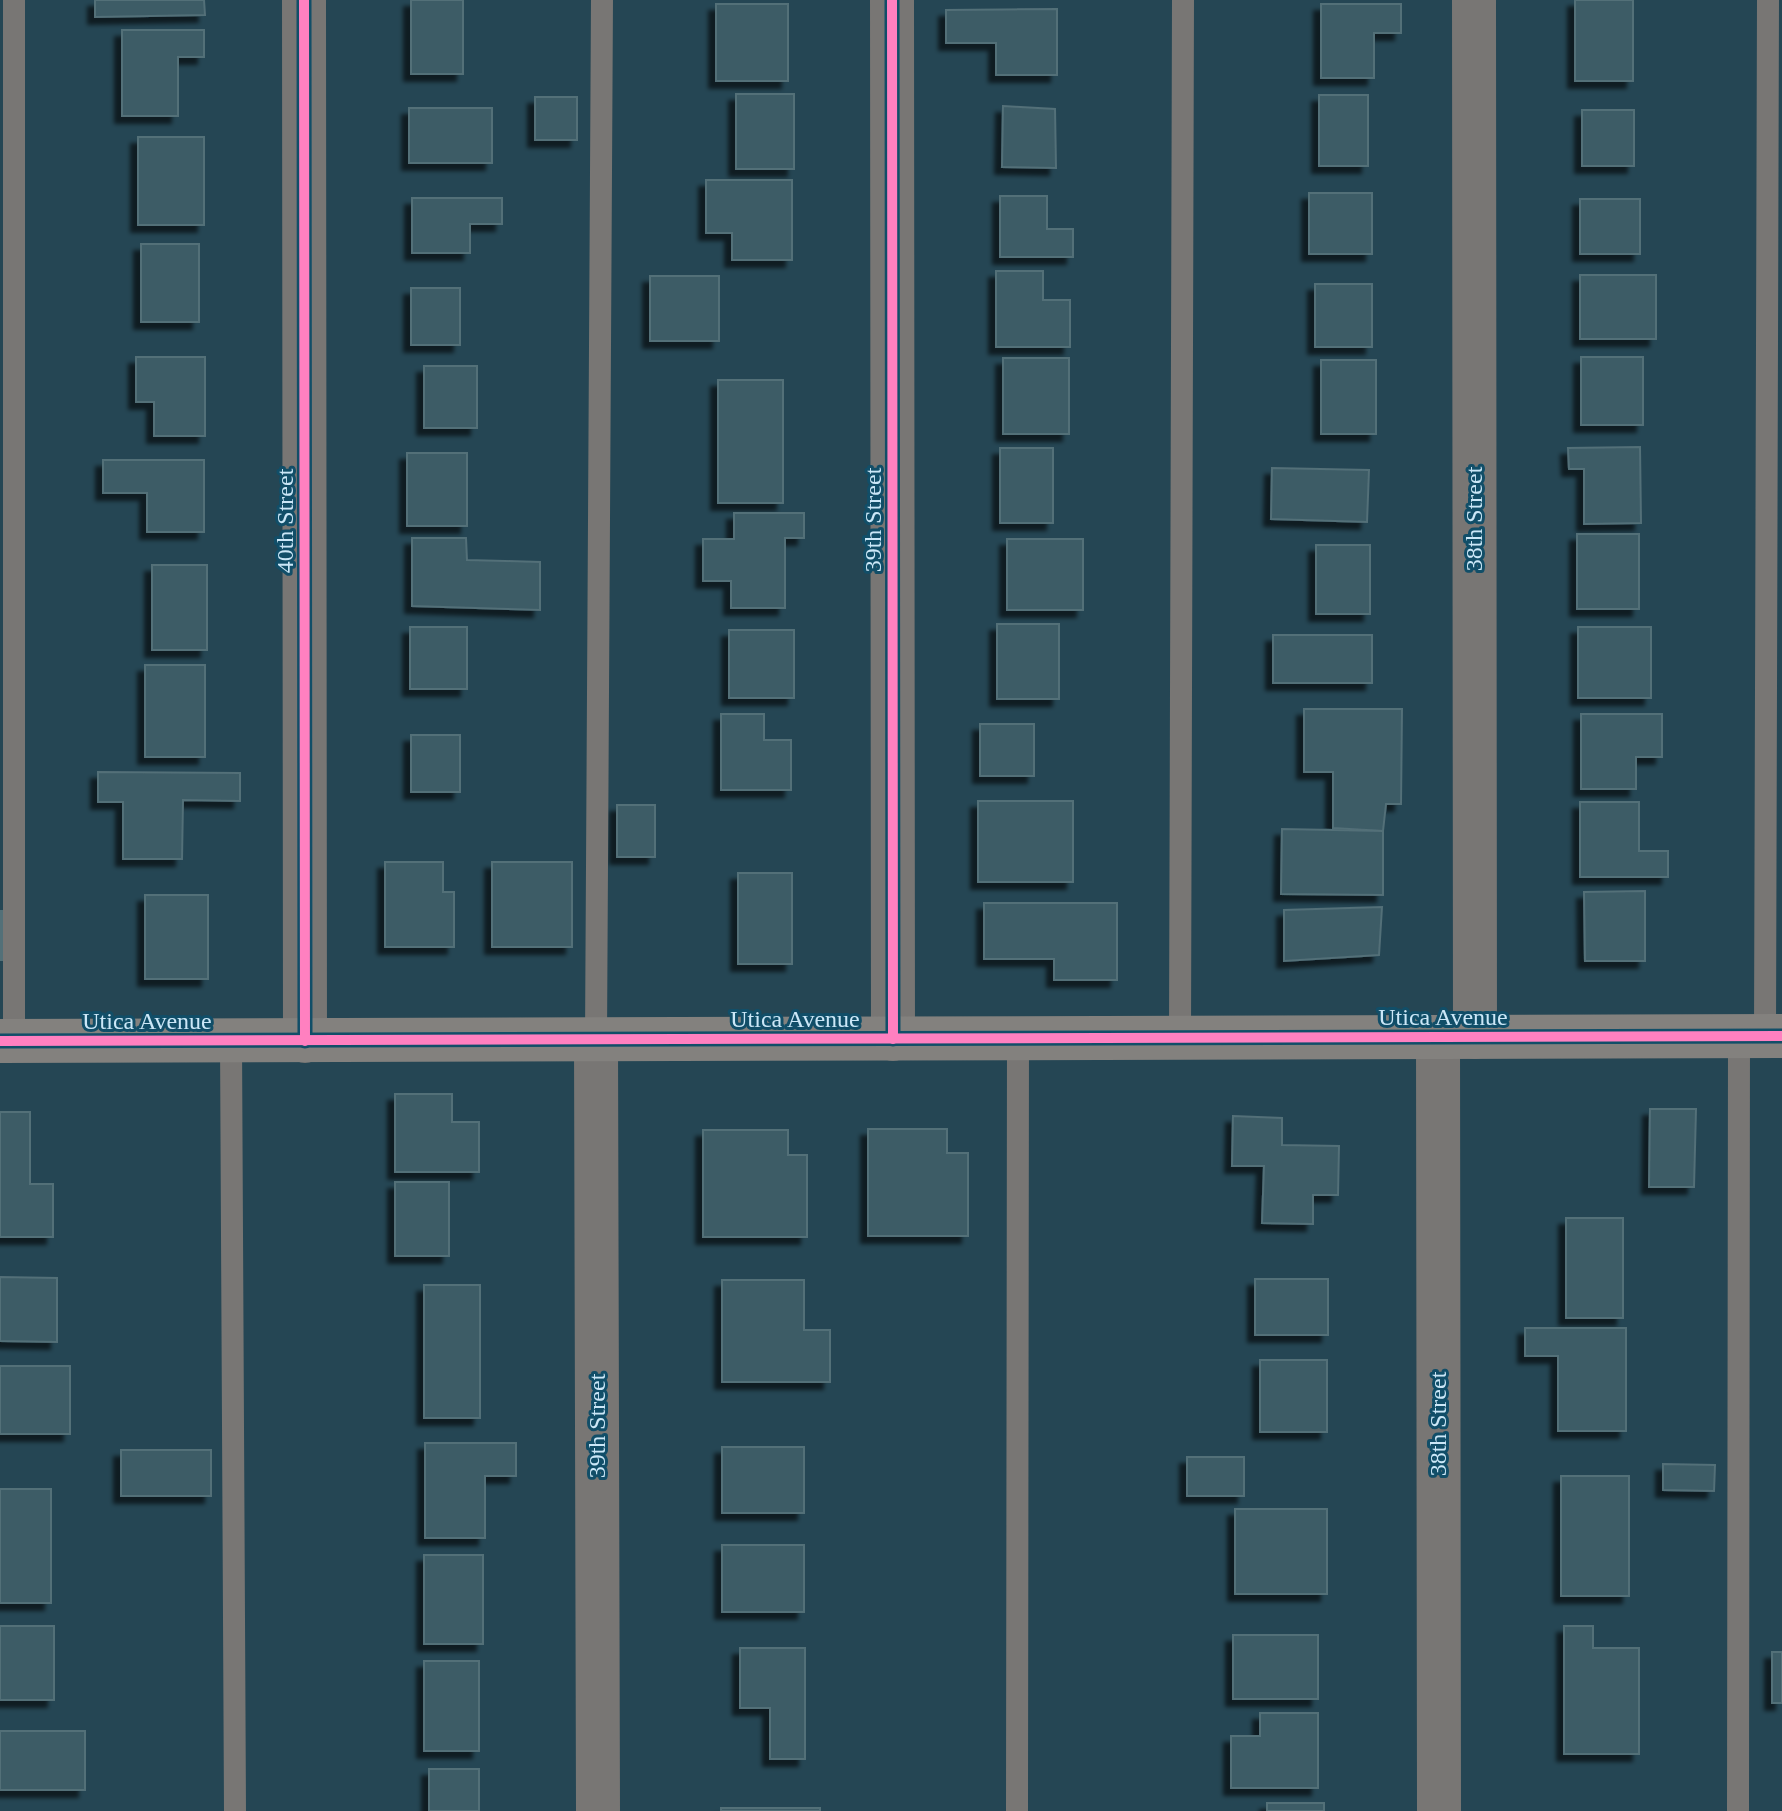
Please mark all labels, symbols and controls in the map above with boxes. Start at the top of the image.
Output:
street label: 38th Street [1461,466,1487,571]
street label: 39th Street [860,467,886,572]
street label: 40th Street [272,468,298,573]
street label: Utica Avenue [1378,1004,1508,1030]
street label: Utica Avenue [730,1006,860,1032]
street label: Utica Avenue [82,1008,212,1034]
street label: 38th Street [1425,1371,1451,1476]
street label: 39th Street [584,1373,610,1478]

